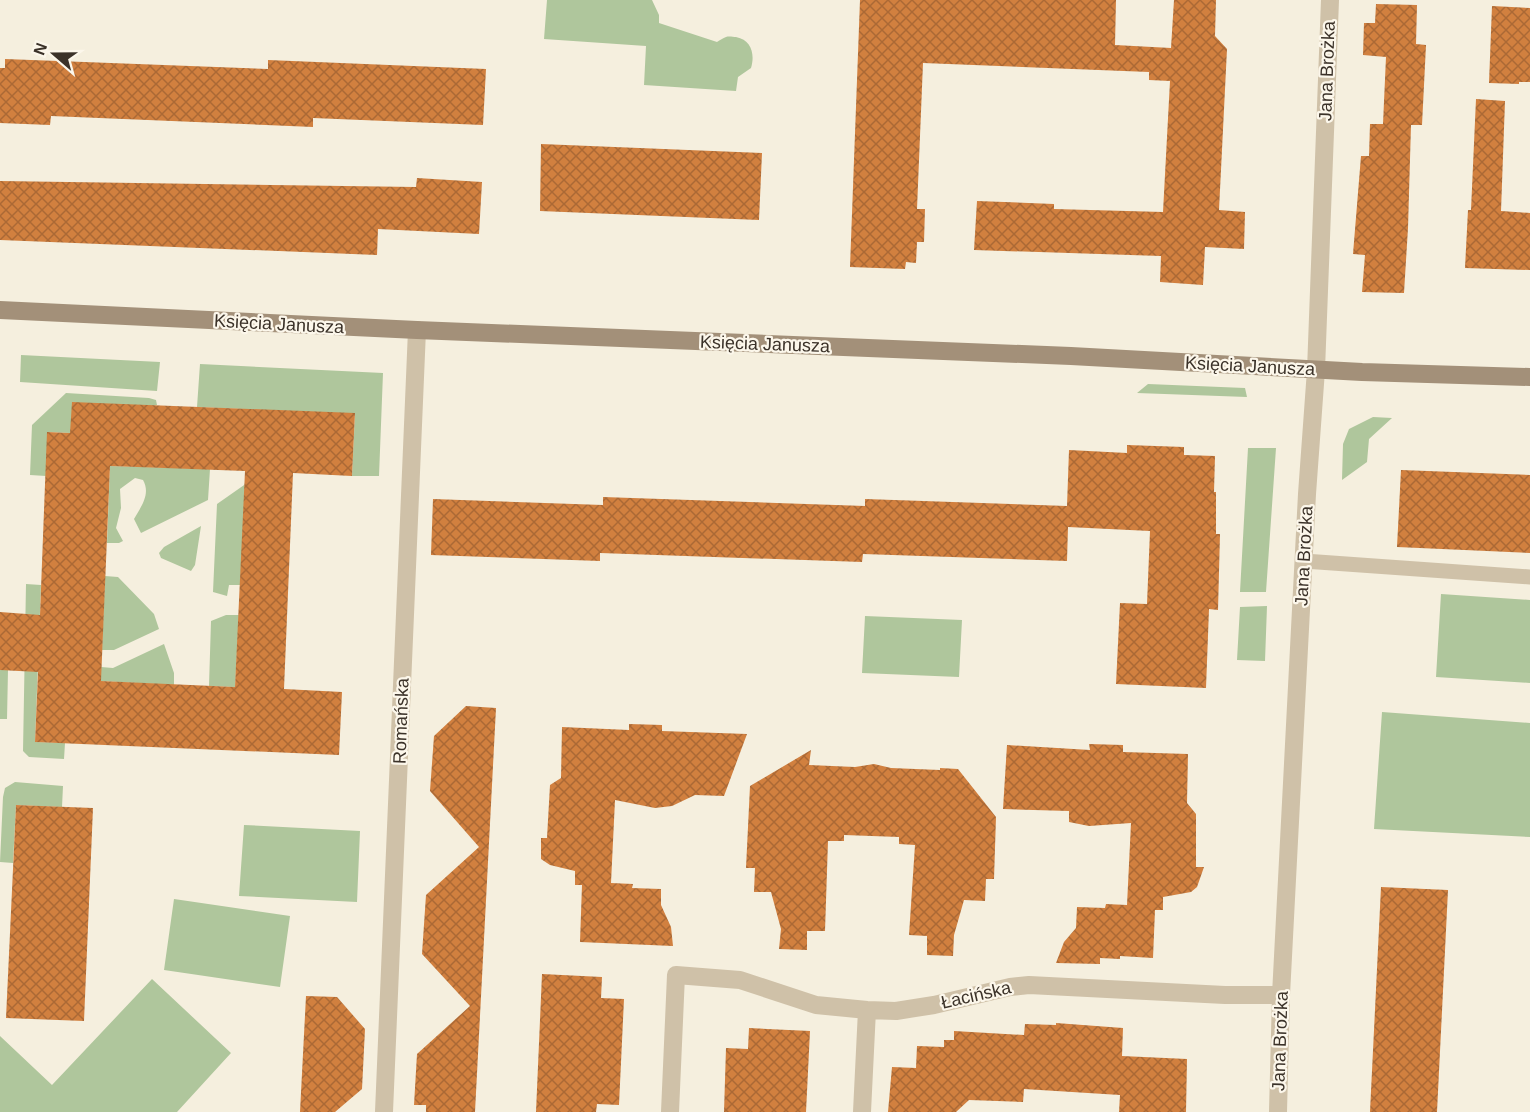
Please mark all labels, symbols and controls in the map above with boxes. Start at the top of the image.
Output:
street label: Jana Brożka [1315,20,1339,121]
north arrow [24,24,84,84]
text: N [30,41,50,57]
street label: Księcia Janusza [214,311,345,337]
street label: Księcia Janusza [700,332,831,356]
street label: Księcia Janusza [1185,353,1316,379]
street label: Jana Brożka [1291,505,1317,606]
street label: Romańska [390,677,413,764]
street label: Łacińska [939,977,1014,1013]
street label: Jana Brożka [1268,990,1292,1091]

